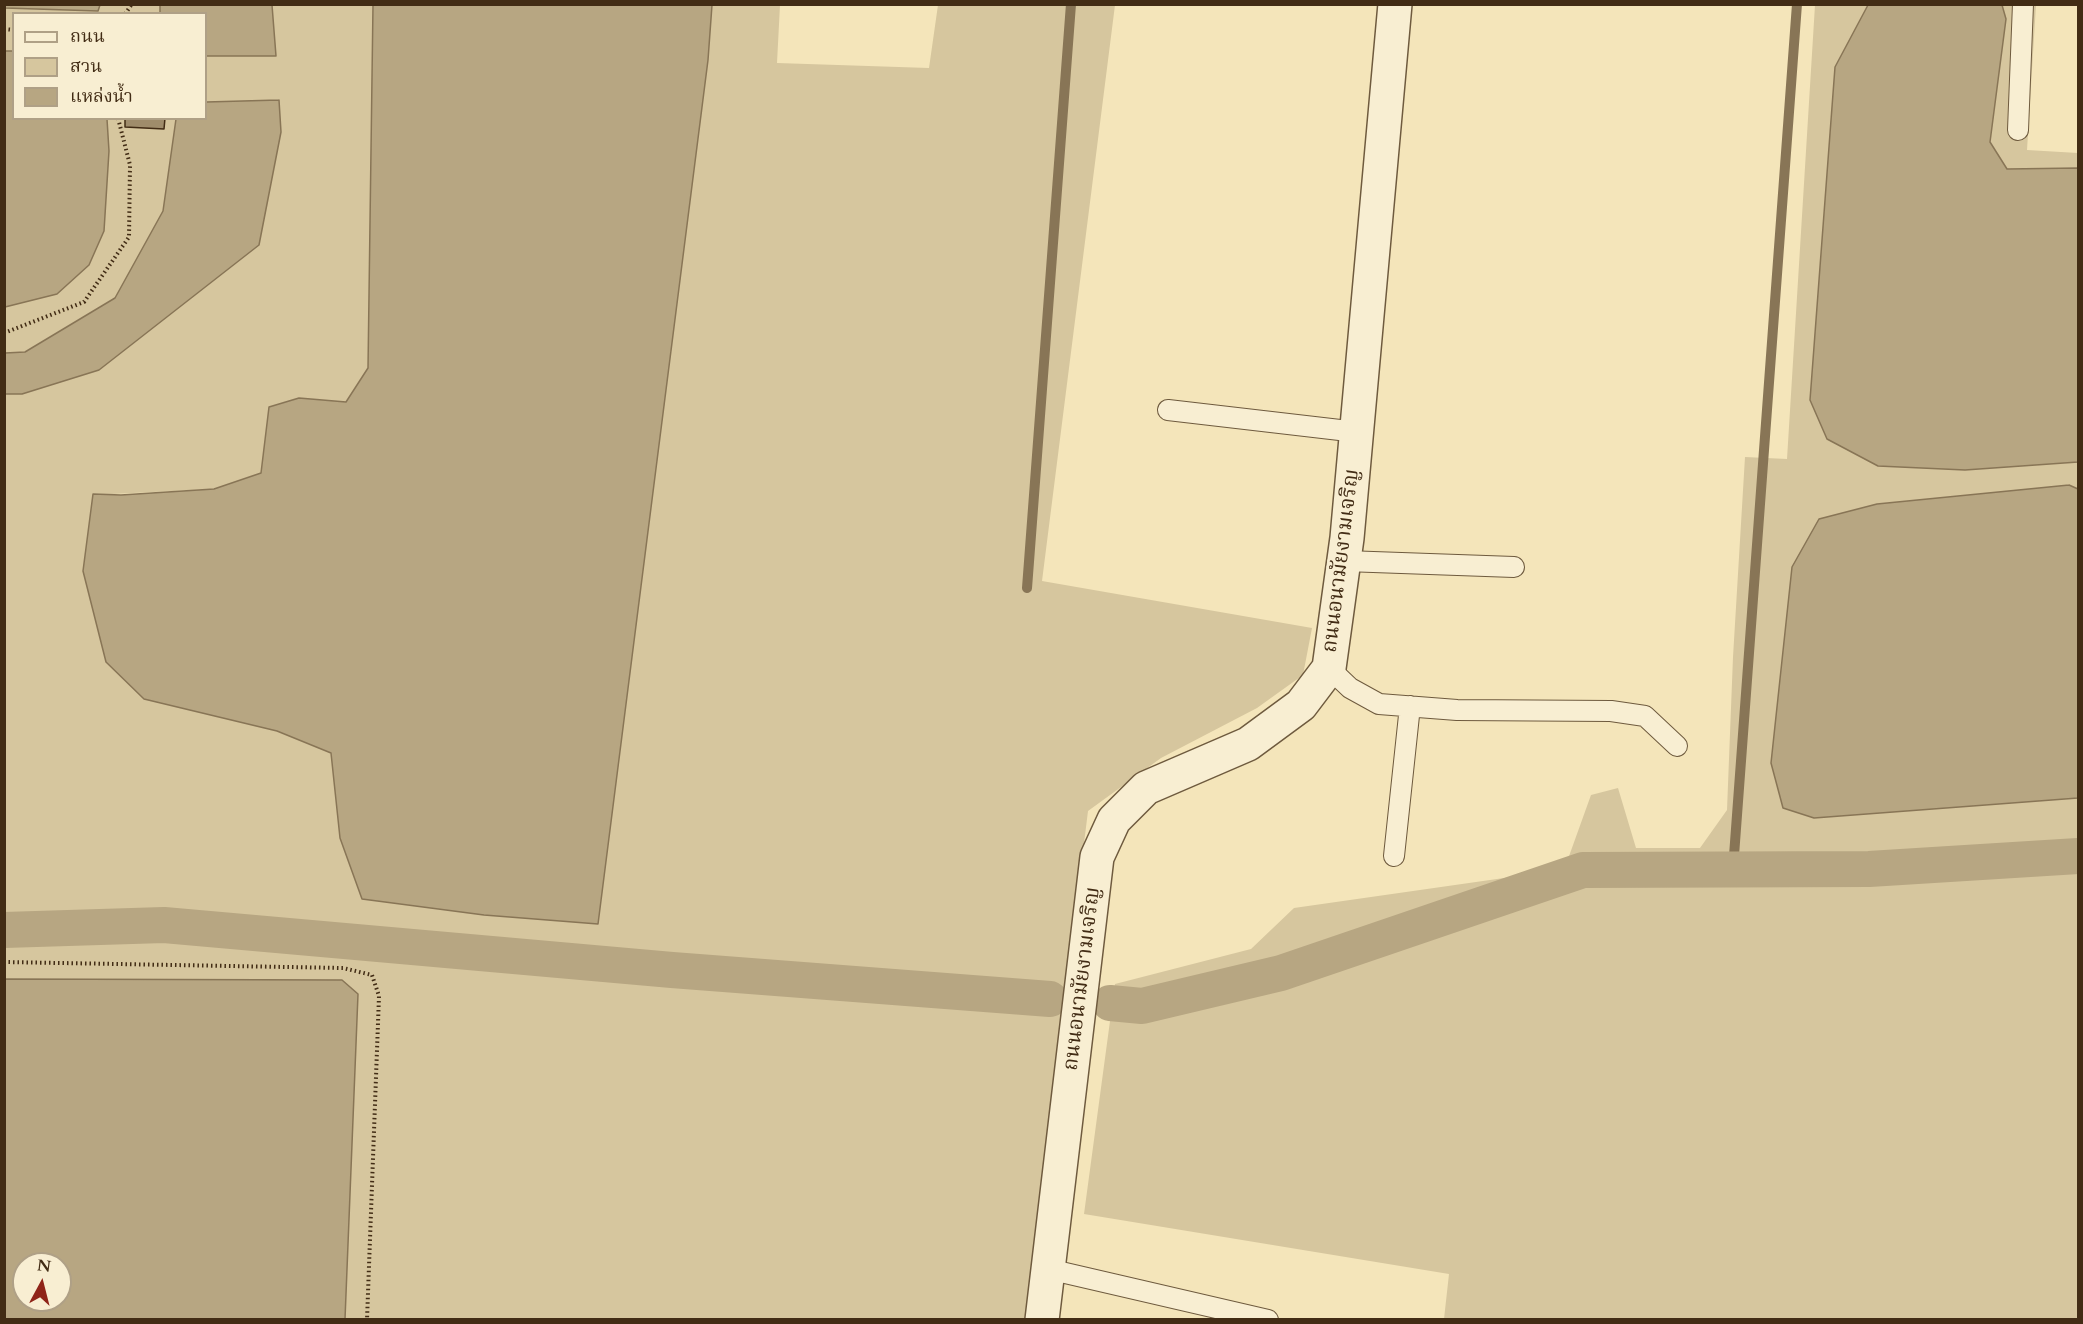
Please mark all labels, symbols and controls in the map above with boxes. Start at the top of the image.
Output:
legend [12,12,207,120]
text: ถนน [70,24,105,49]
text: สวน [70,54,102,79]
text: แหล่งน้ำ [70,84,133,109]
street label: ถนนอนามัยงามเจริญ [1318,468,1366,654]
street label: ถนนอนามัยงามเจริญ [1059,886,1107,1072]
north arrow [12,1252,72,1312]
text: N [36,1254,52,1278]

